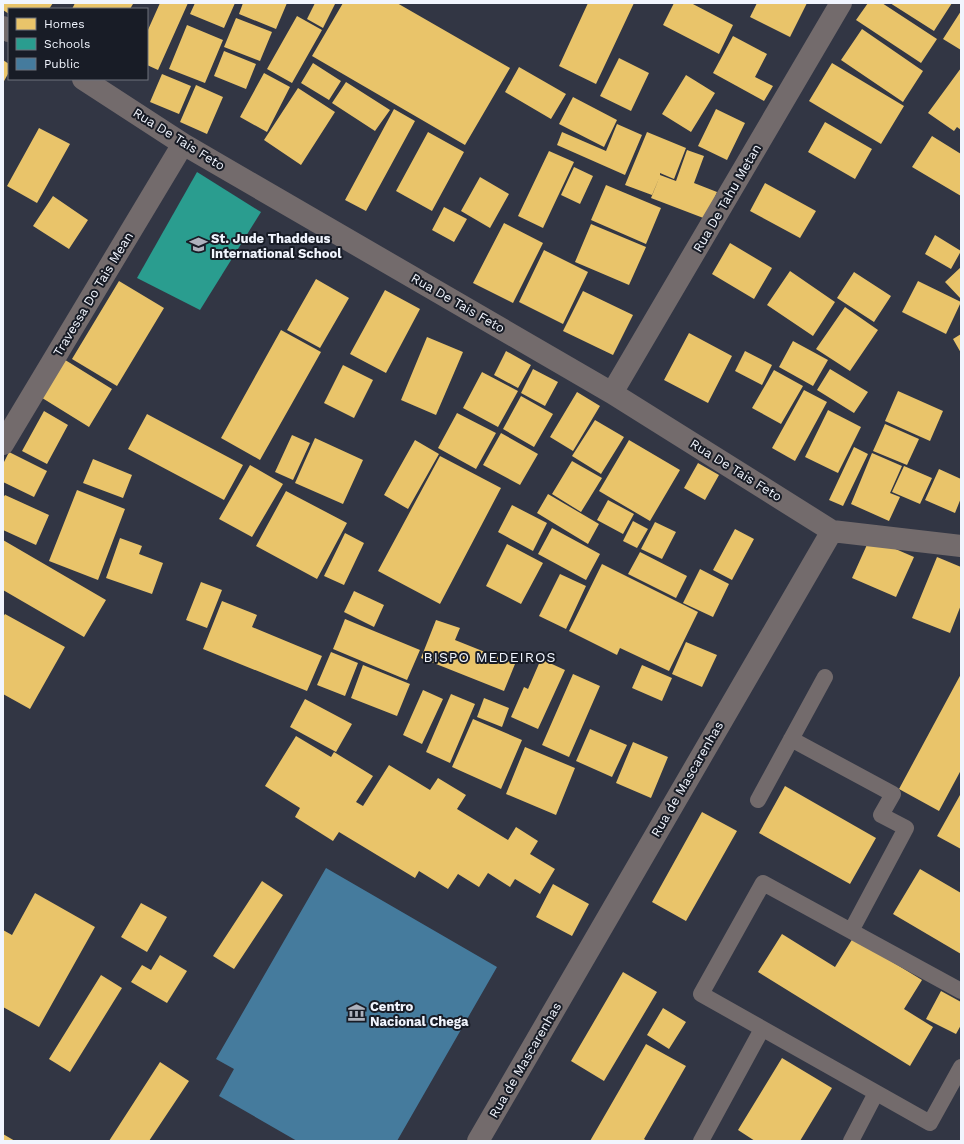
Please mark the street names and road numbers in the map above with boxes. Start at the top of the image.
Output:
street label: Rua De Tais Feto [130,105,228,173]
street label: Rua De Tahu Metan [690,141,764,255]
street label: Travessa Do Tais Mean [50,229,136,359]
street label: Rua De Tais Feto [409,270,508,336]
street label: Rua De Tais Feto [687,436,785,504]
street label: Rua de Mascarenhas [648,718,726,839]
street label: Rua de Mascarenhas [486,999,564,1120]

